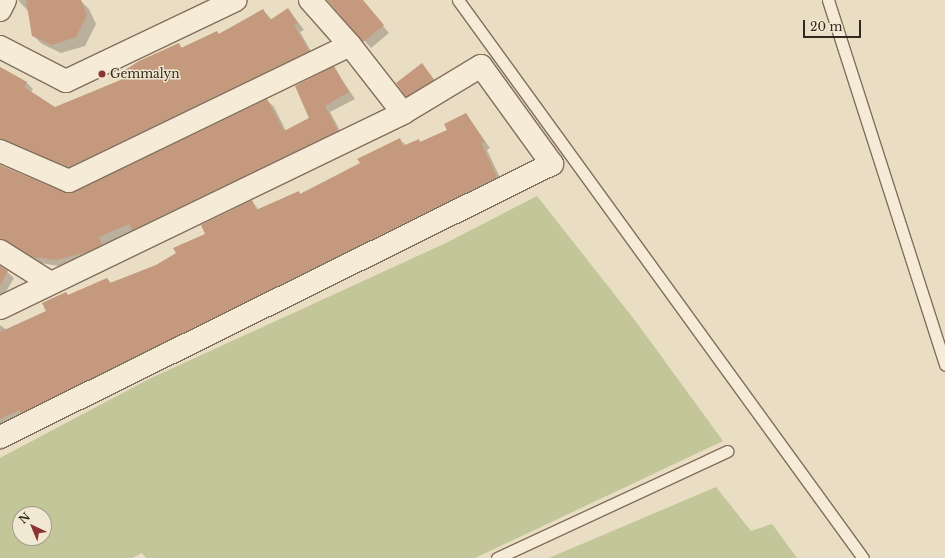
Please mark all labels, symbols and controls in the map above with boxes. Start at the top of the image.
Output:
scale bar [805,12,863,38]
text: 20 m [810,19,842,34]
place label: Gemmalyn [110,67,179,81]
marker: Gemmalyn [97,69,107,79]
north arrow [12,506,52,546]
text: N [16,509,33,527]

